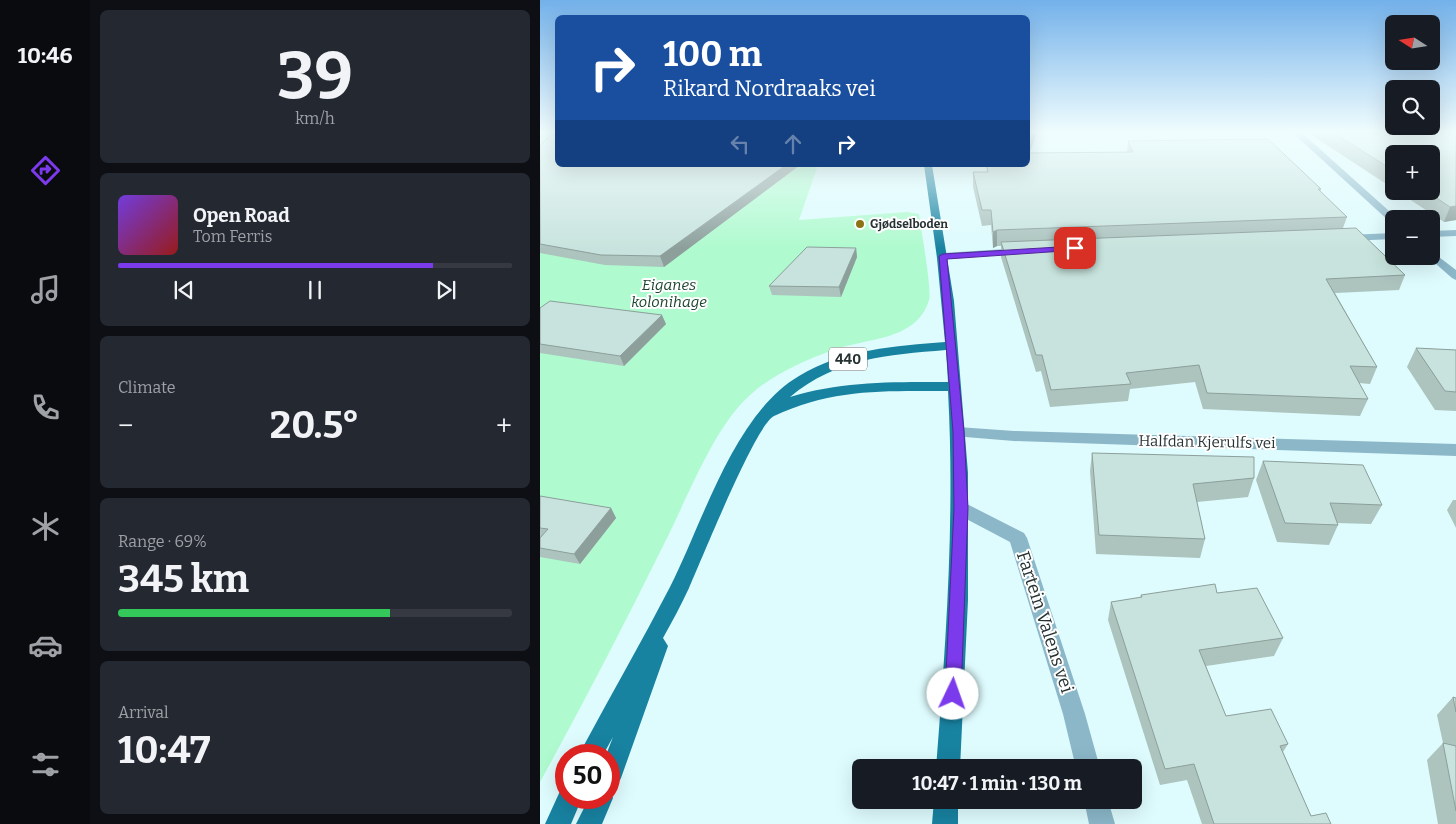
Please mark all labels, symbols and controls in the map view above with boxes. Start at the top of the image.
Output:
north arrow [1385,15,1440,70]
map controls [1385,15,1440,265]
text: 100 m [663,33,762,75]
icon: right [580,35,645,100]
text: 39 [277,37,353,115]
text: 10:46 [17,42,73,69]
text: Rikard Nordraaks vei [663,75,876,102]
button: search [1385,80,1440,135]
text: km/h [295,109,335,128]
icon: left [726,130,754,158]
icon: ahead [779,130,807,158]
icon: right [832,130,860,158]
button: + [1385,145,1440,200]
icon: directions [28,153,63,188]
text: Open Road [193,204,290,227]
button: − [1385,210,1440,265]
place label: Gjødselboden [870,217,948,232]
marker: Gjødselboden [854,218,866,230]
text: Tom Ferris [193,227,272,246]
pin [1054,227,1096,269]
icon: arrive [1061,234,1089,262]
icon: music [28,272,63,307]
icon: previous [170,276,198,304]
icon: pause [301,276,329,304]
icon: next [432,276,460,304]
park label: Eiganes kolonihage [631,276,707,311]
road number: 440 [829,348,867,370]
text: Climate [118,378,176,397]
icon: phone [28,390,63,425]
text: 20.5° [270,402,360,448]
text: − [118,409,133,442]
text: + [496,409,512,442]
street label: Halfdan Kjerulfs vei [1138,432,1276,452]
icon: climate [28,509,63,544]
text: Range · 69% [118,532,207,551]
street label: Fartein Valens vei [1012,548,1078,696]
text: 345 km [118,556,249,602]
icon: car [28,628,63,663]
position arrow [926,667,978,719]
text: Arrival [118,703,169,722]
text: 10:47 [118,727,211,773]
speed limit sign: 50 [555,744,620,809]
icon: filters [28,747,63,782]
text: 10:47 · 1 min · 130 m [912,772,1082,795]

